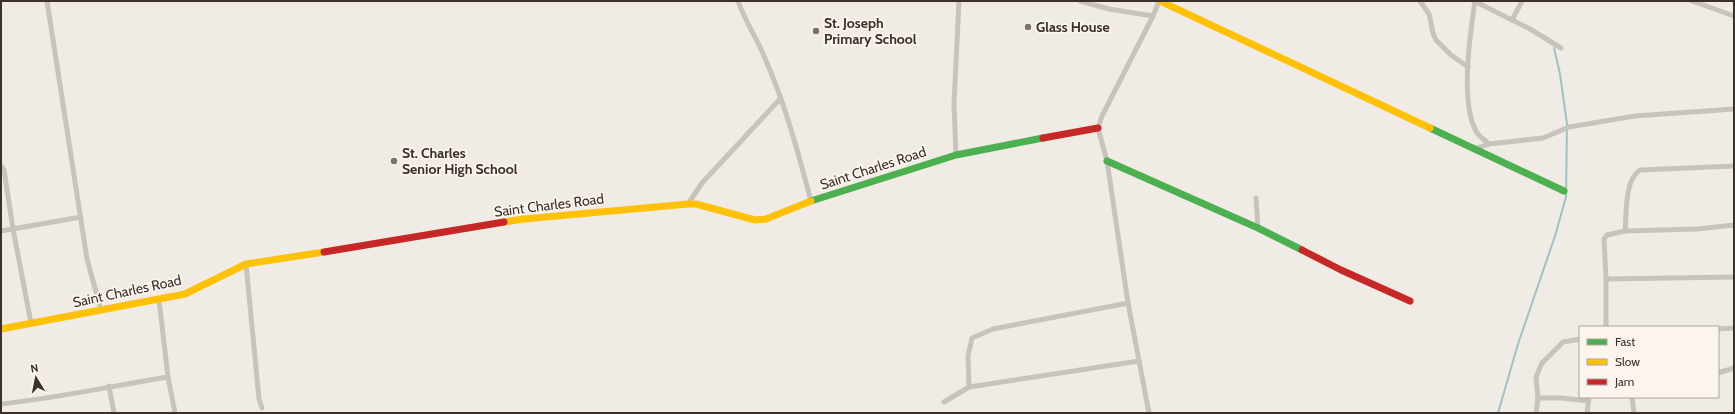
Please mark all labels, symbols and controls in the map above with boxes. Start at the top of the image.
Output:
place label: St. Joseph Primary School [824,14,917,48]
place label: Glass House [1036,18,1110,36]
marker: Glass House [1023,22,1033,32]
marker: St. Joseph Primary School [811,26,821,36]
street label: Saint Charles Road [818,142,928,194]
place label: St. Charles Senior High School [402,144,518,178]
marker: St. Charles Senior High School [389,156,399,166]
street label: Saint Charles Road [493,189,605,221]
street label: Saint Charles Road [71,271,183,311]
legend [1579,326,1719,398]
text: Fast [1615,334,1635,349]
text: Slow [1615,354,1640,369]
north arrow [16,358,56,398]
text: N [29,361,39,376]
text: Jam [1614,374,1634,389]

